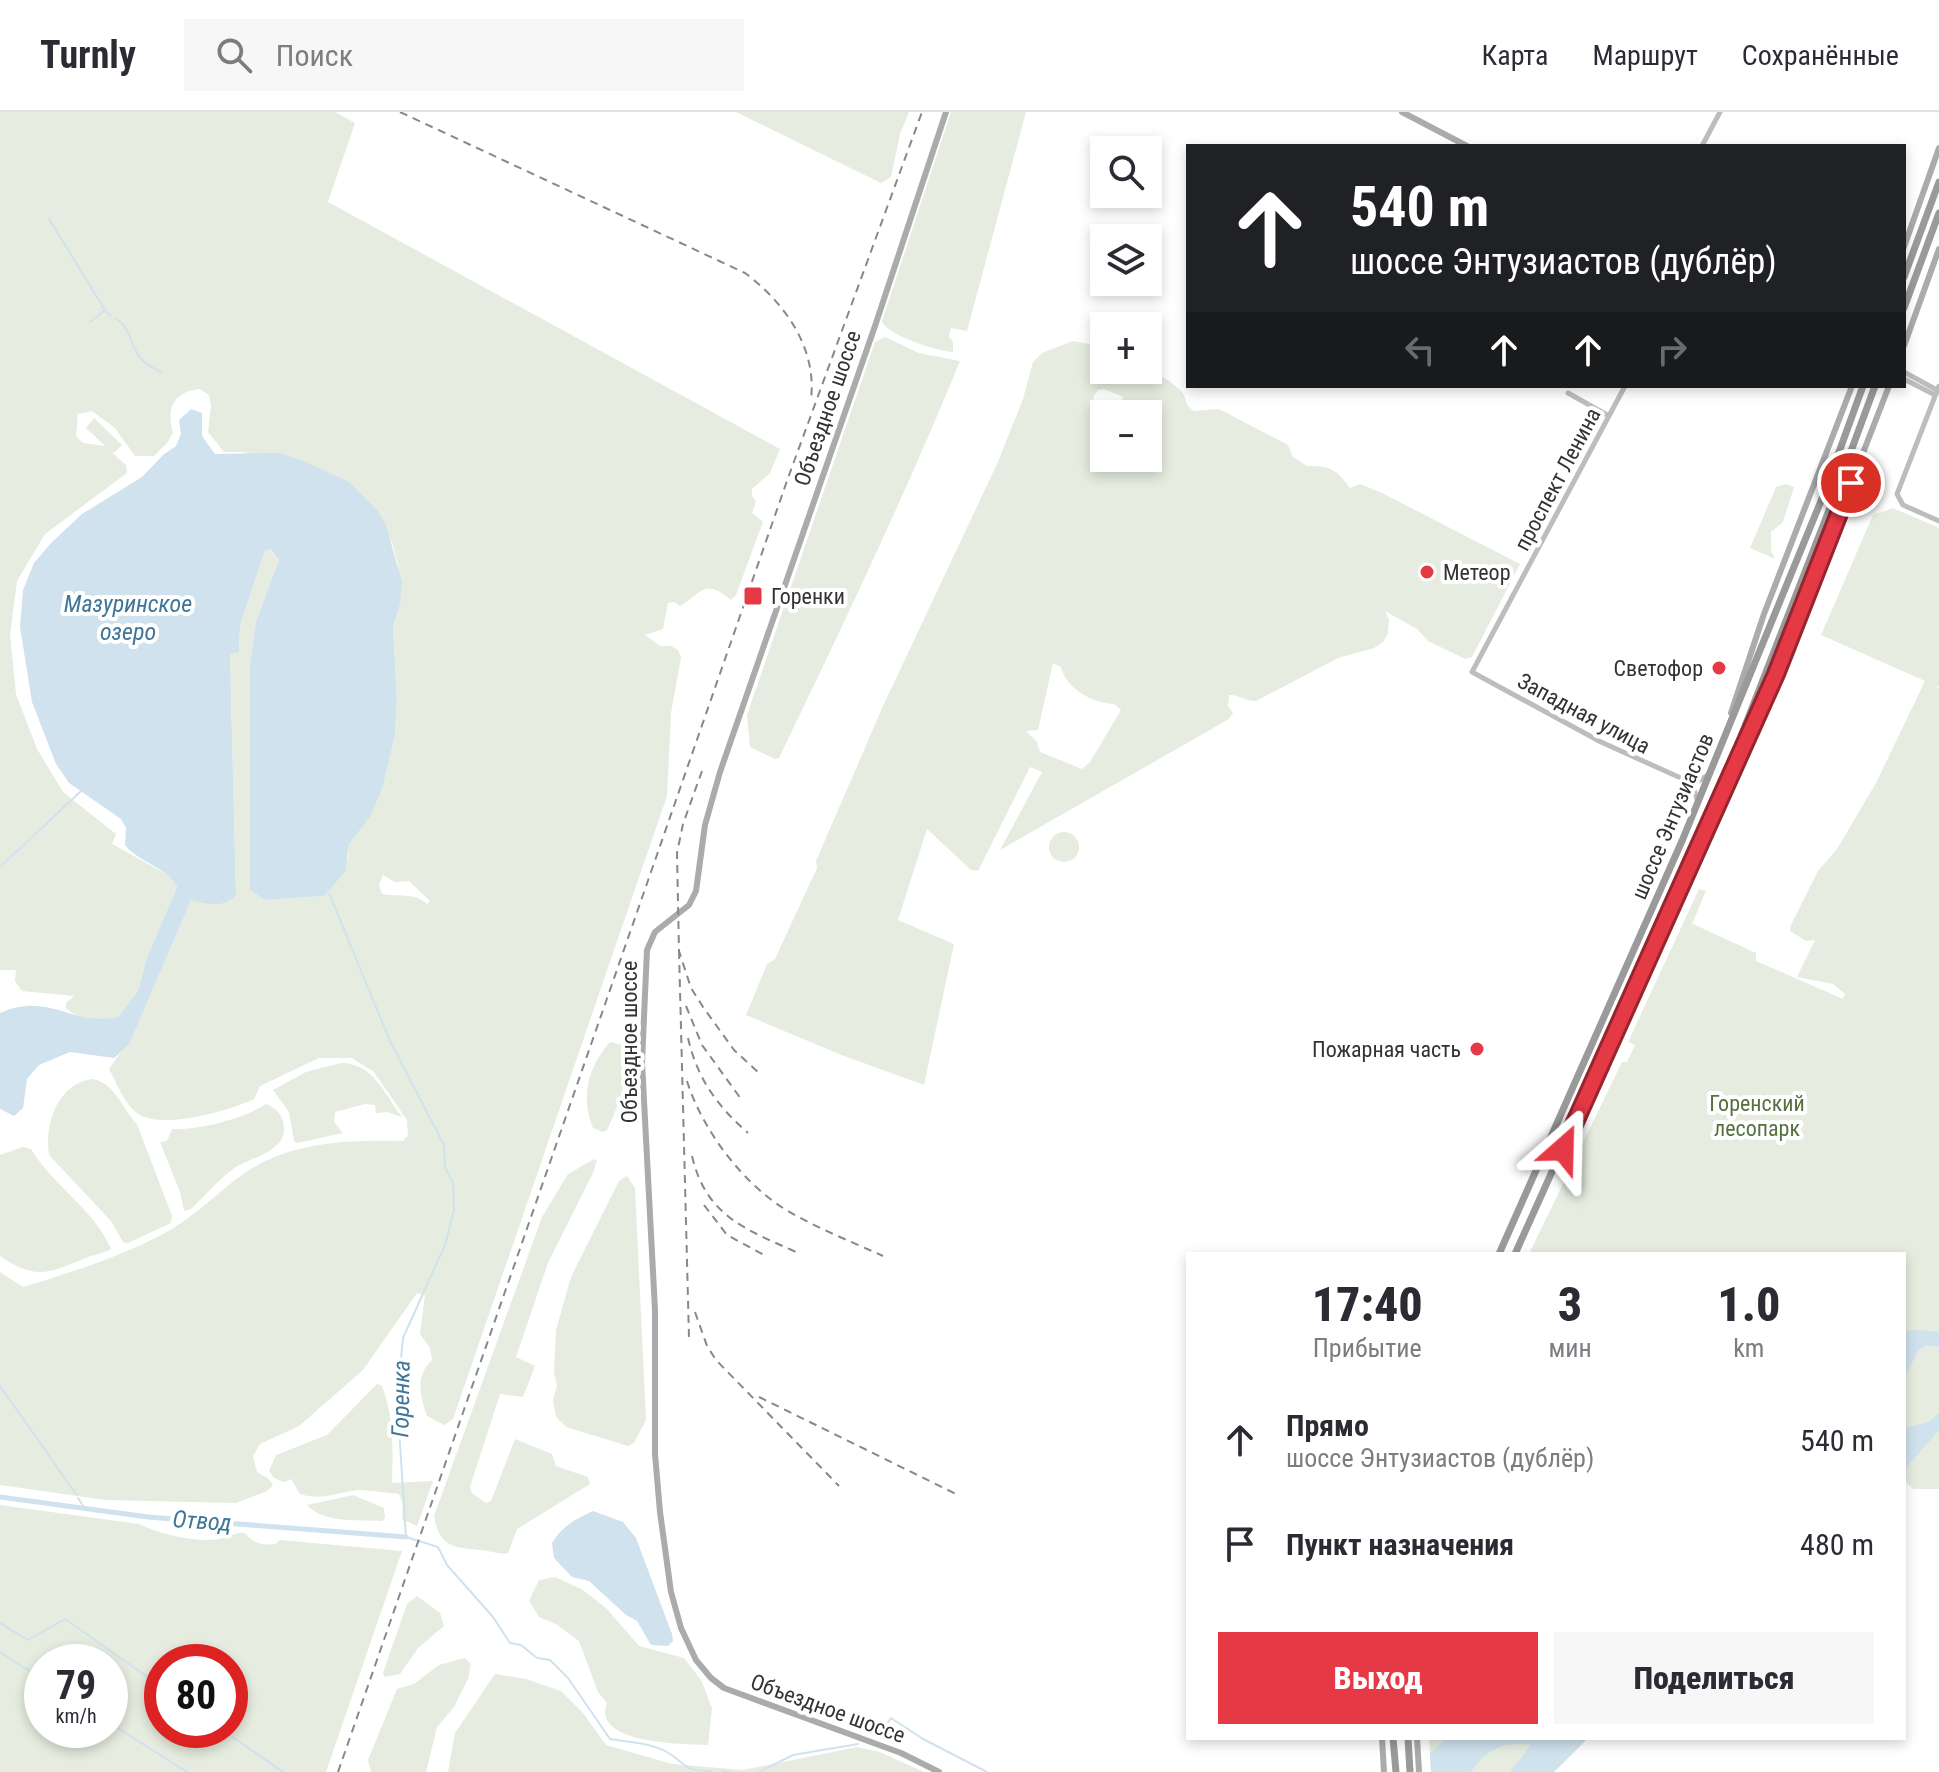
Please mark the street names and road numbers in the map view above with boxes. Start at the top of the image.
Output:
street label: Объездное шоссе [789,327,866,489]
street label: проспект Ленина [1509,404,1606,555]
street label: Западная улица [1513,668,1654,759]
street label: шоссе Энтузиастов [1626,729,1719,903]
street label: Объездное шоссе [617,961,642,1123]
street label: Объездное шоссе [747,1669,908,1748]

